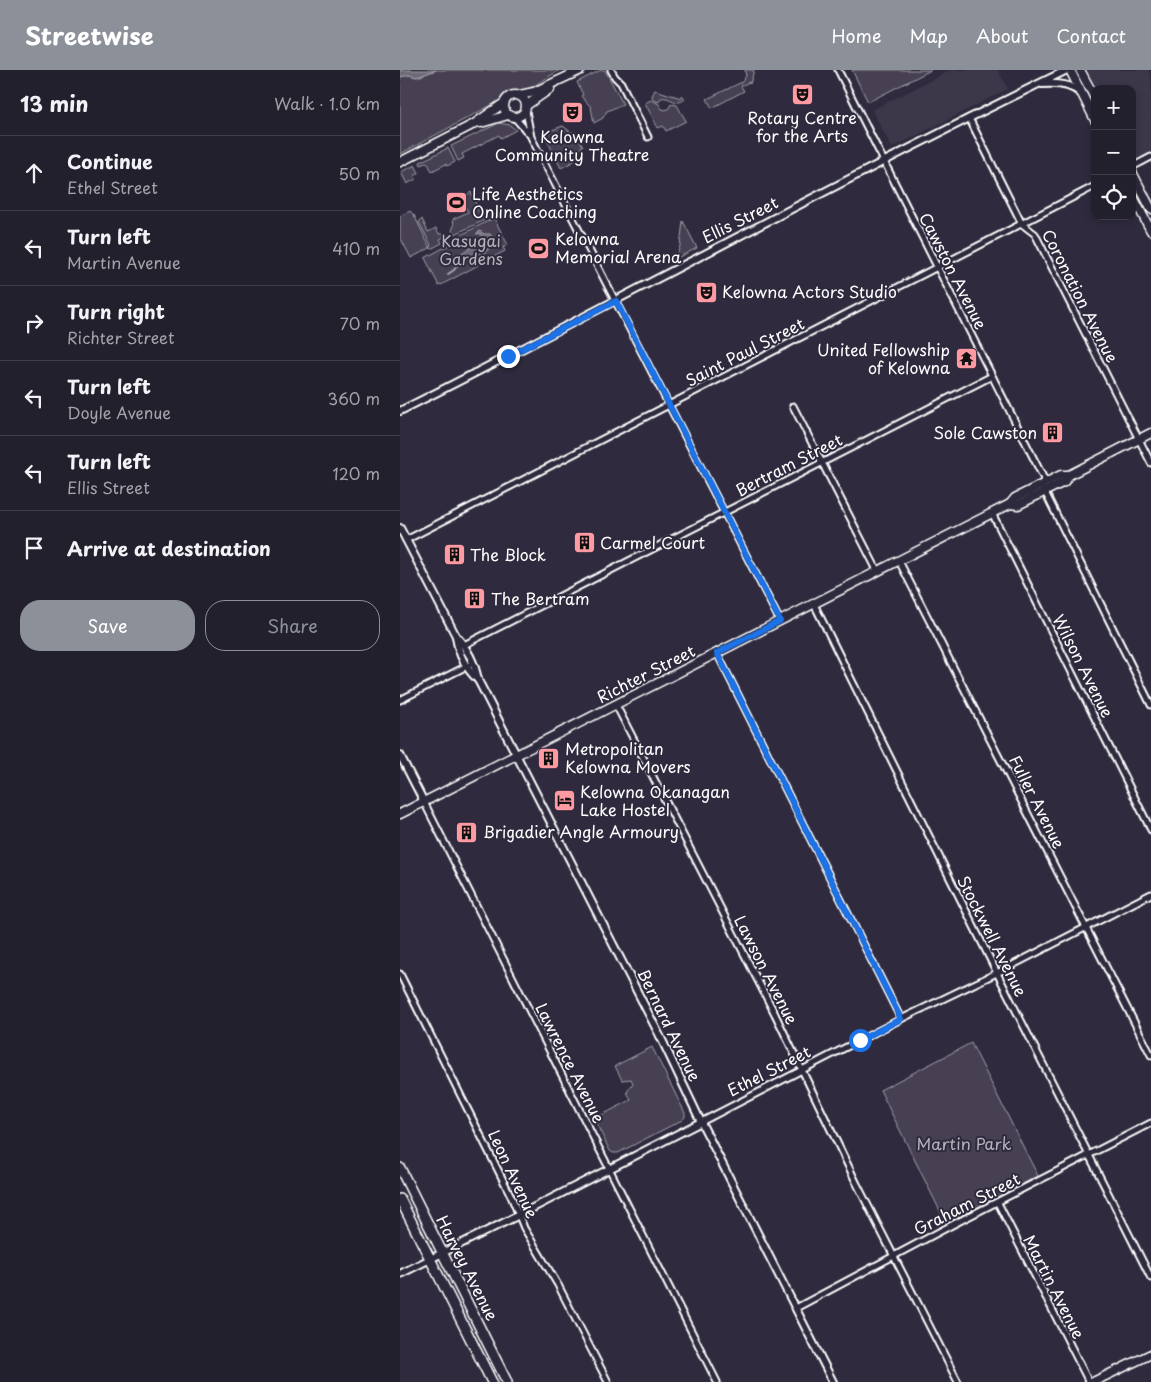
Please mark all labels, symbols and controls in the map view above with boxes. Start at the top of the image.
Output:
text: Streetwise [25,17,154,53]
text: Home [831,22,881,49]
text: Map [909,22,948,49]
text: About [976,22,1028,49]
text: Contact [1056,22,1126,49]
theatre icon: Rotary Centre for the Arts [790,82,814,106]
map controls [1091,85,1136,220]
button: + [1091,85,1136,130]
text: 13 min [20,87,88,119]
text: Walk · 1.0 km [274,91,380,115]
theatre icon: Kelowna Community Theatre [560,101,584,125]
place label: Rotary Centre for the Arts [747,105,857,147]
place label: Kelowna Community Theatre [495,124,649,166]
button: − [1091,130,1136,175]
text: Continue [67,147,153,175]
icon: ahead [20,159,48,187]
text: 50 m [339,161,380,185]
text: Ethel Street [67,175,158,199]
button: locate [1091,175,1136,220]
place label: Life Aesthetics Online Coaching [472,181,597,223]
street label: Ellis Street [697,189,782,249]
sports icon: Life Aesthetics Online Coaching [444,191,468,215]
street label: Cawston Avenue [914,208,994,333]
text: Turn left [67,222,151,250]
street label: Coronation Avenue [1037,225,1125,366]
place label: Kelowna Memorial Arena [555,226,682,268]
park label: Kasugai Gardens [439,228,503,270]
icon: left [20,234,48,262]
text: 410 m [332,236,380,260]
sports icon: Kelowna Memorial Arena [527,236,551,260]
text: Martin Avenue [67,250,181,274]
place label: Kelowna Actors Studio [722,279,897,303]
theatre icon: Kelowna Actors Studio [694,280,718,304]
text: Turn right [67,297,165,325]
icon: right [20,309,48,337]
text: 70 m [340,311,380,335]
street label: Saint Paul Street [681,311,808,391]
text: Richter Street [67,325,175,349]
place label: United Fellowship of Kelowna [817,337,950,379]
route end [497,345,520,368]
temple icon: United Fellowship of Kelowna [954,347,978,371]
text: Turn left [67,372,151,400]
icon: left [20,384,48,412]
text: 360 m [328,386,380,410]
text: Doyle Avenue [67,400,171,424]
place label: Sole Cawston [933,420,1037,444]
building icon: Sole Cawston [1041,421,1065,445]
street label: Bertram Street [731,427,847,501]
text: Turn left [67,447,151,475]
icon: left [20,459,48,487]
text: 120 m [333,461,380,485]
text: Ellis Street [67,475,150,499]
place label: Carmel Court [600,530,705,554]
building icon: Carmel Court [572,531,596,555]
icon: arrive [20,534,48,562]
text: Arrive at destination [67,534,271,562]
place label: The Block [470,542,546,566]
building icon: The Block [442,543,466,567]
place label: The Bertram [491,586,589,610]
building icon: The Bertram [463,587,487,611]
button: Save [20,600,195,651]
button: Share [205,600,380,651]
street label: Wilson Avenue [1048,610,1120,722]
street label: Richter Street [592,638,699,708]
place label: Metropolitan Kelowna Movers [565,736,691,778]
building icon: Metropolitan Kelowna Movers [537,746,561,770]
street label: Fuller Avenue [1004,751,1072,853]
place label: Kelowna Okanagan Lake Hostel [580,779,730,821]
hotel icon: Kelowna Okanagan Lake Hostel [552,789,576,813]
place label: Brigadier Angle Armoury [483,819,679,843]
building icon: Brigadier Angle Armoury [455,820,479,844]
street label: Stockwell Avenue [952,871,1034,1000]
street label: Lawson Avenue [729,911,805,1028]
street label: Bernard Avenue [632,964,708,1085]
street label: Lawrence Avenue [530,998,612,1127]
route start [849,1029,872,1052]
street label: Ethel Street [723,1039,815,1101]
street label: Leon Avenue [483,1125,545,1222]
park label: Martin Park [917,1131,1012,1155]
street label: Graham Street [909,1166,1024,1240]
street label: Harvey Avenue [431,1211,505,1325]
street label: Martin Avenue [1018,1230,1092,1343]

